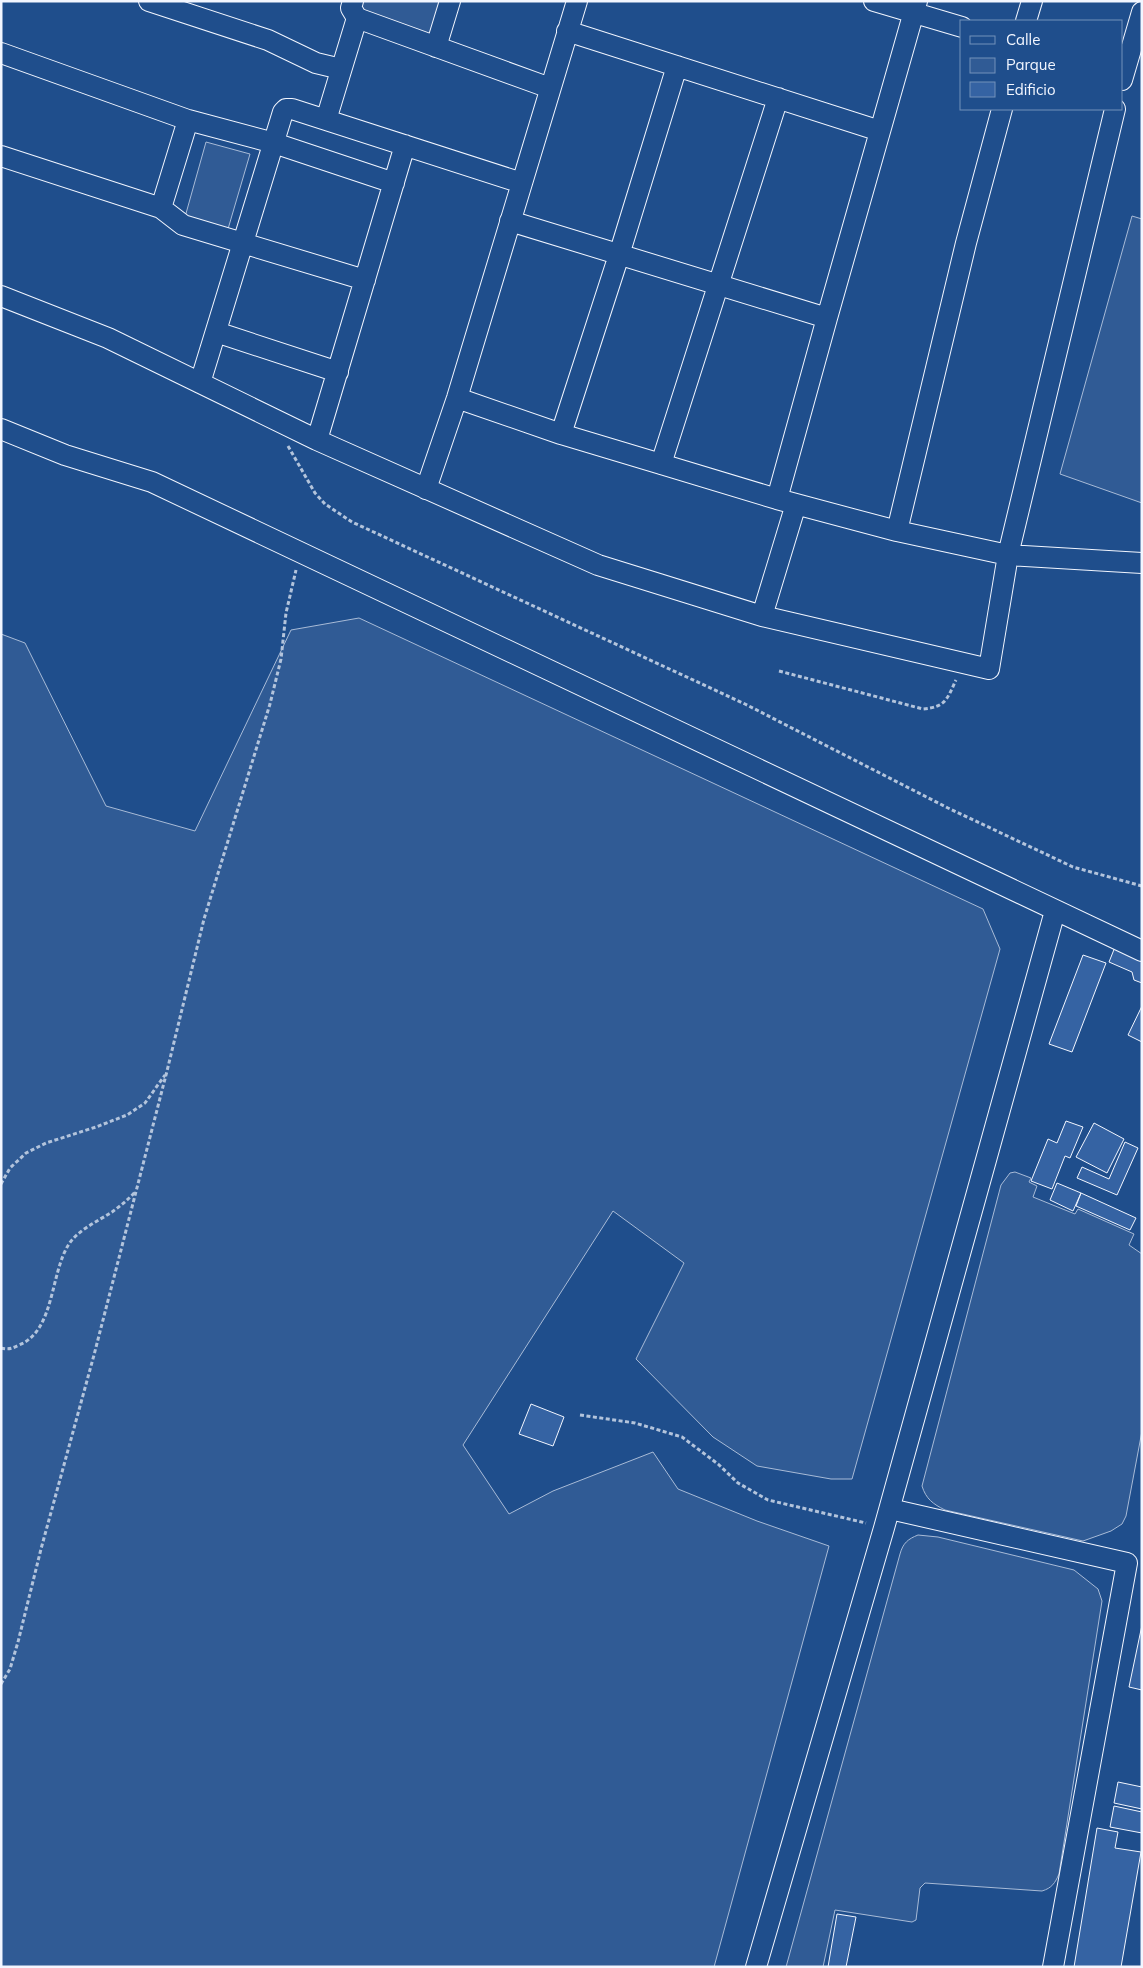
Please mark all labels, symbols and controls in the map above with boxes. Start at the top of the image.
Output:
legend [960,20,1123,110]
text: Calle [1006,30,1040,49]
text: Parque [1006,55,1056,74]
text: Edificio [1006,80,1056,99]

